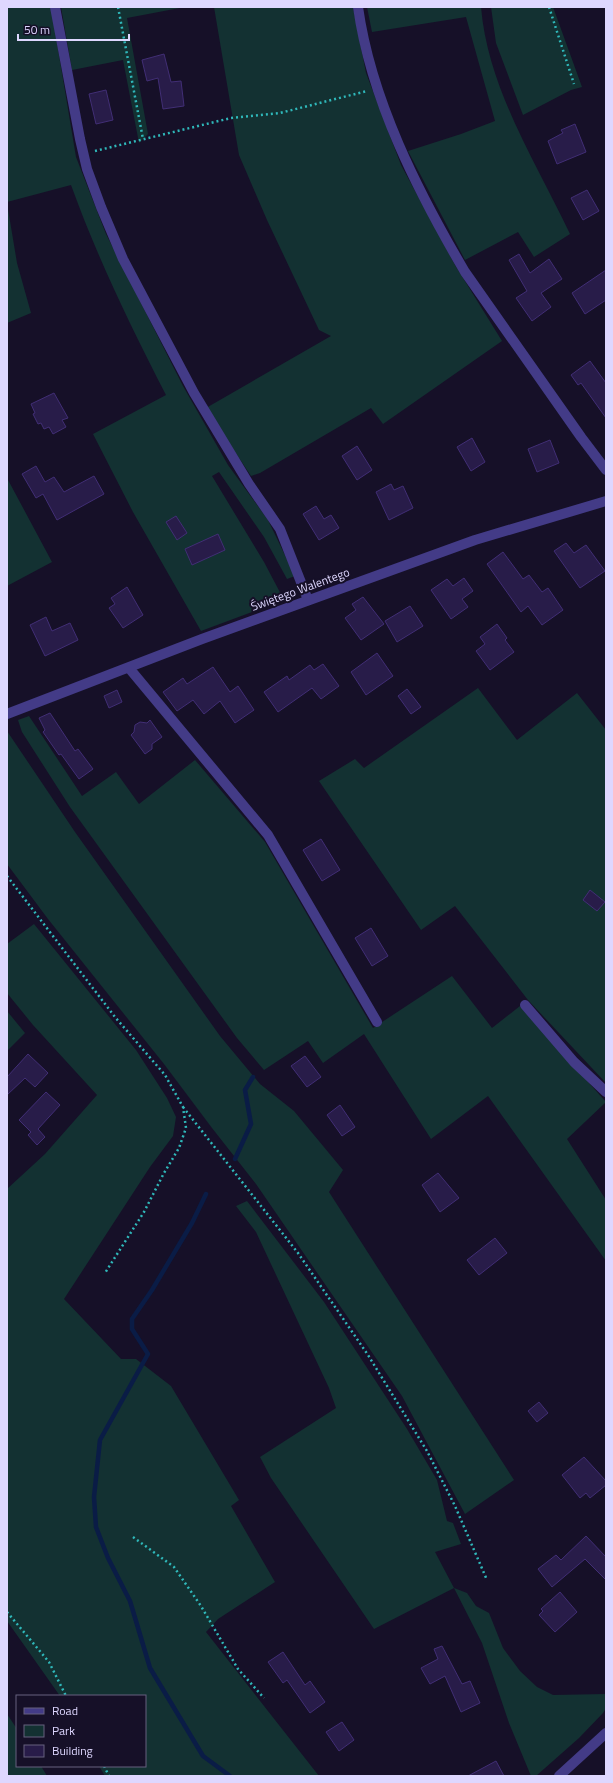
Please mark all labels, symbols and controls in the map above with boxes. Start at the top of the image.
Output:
scale bar [18,16,129,42]
text: 50 m [24,20,50,39]
street label: Świętego Walentego [248,562,352,616]
legend [16,1695,146,1767]
text: Road [52,1701,78,1720]
text: Park [52,1721,75,1740]
text: Building [52,1741,93,1760]

